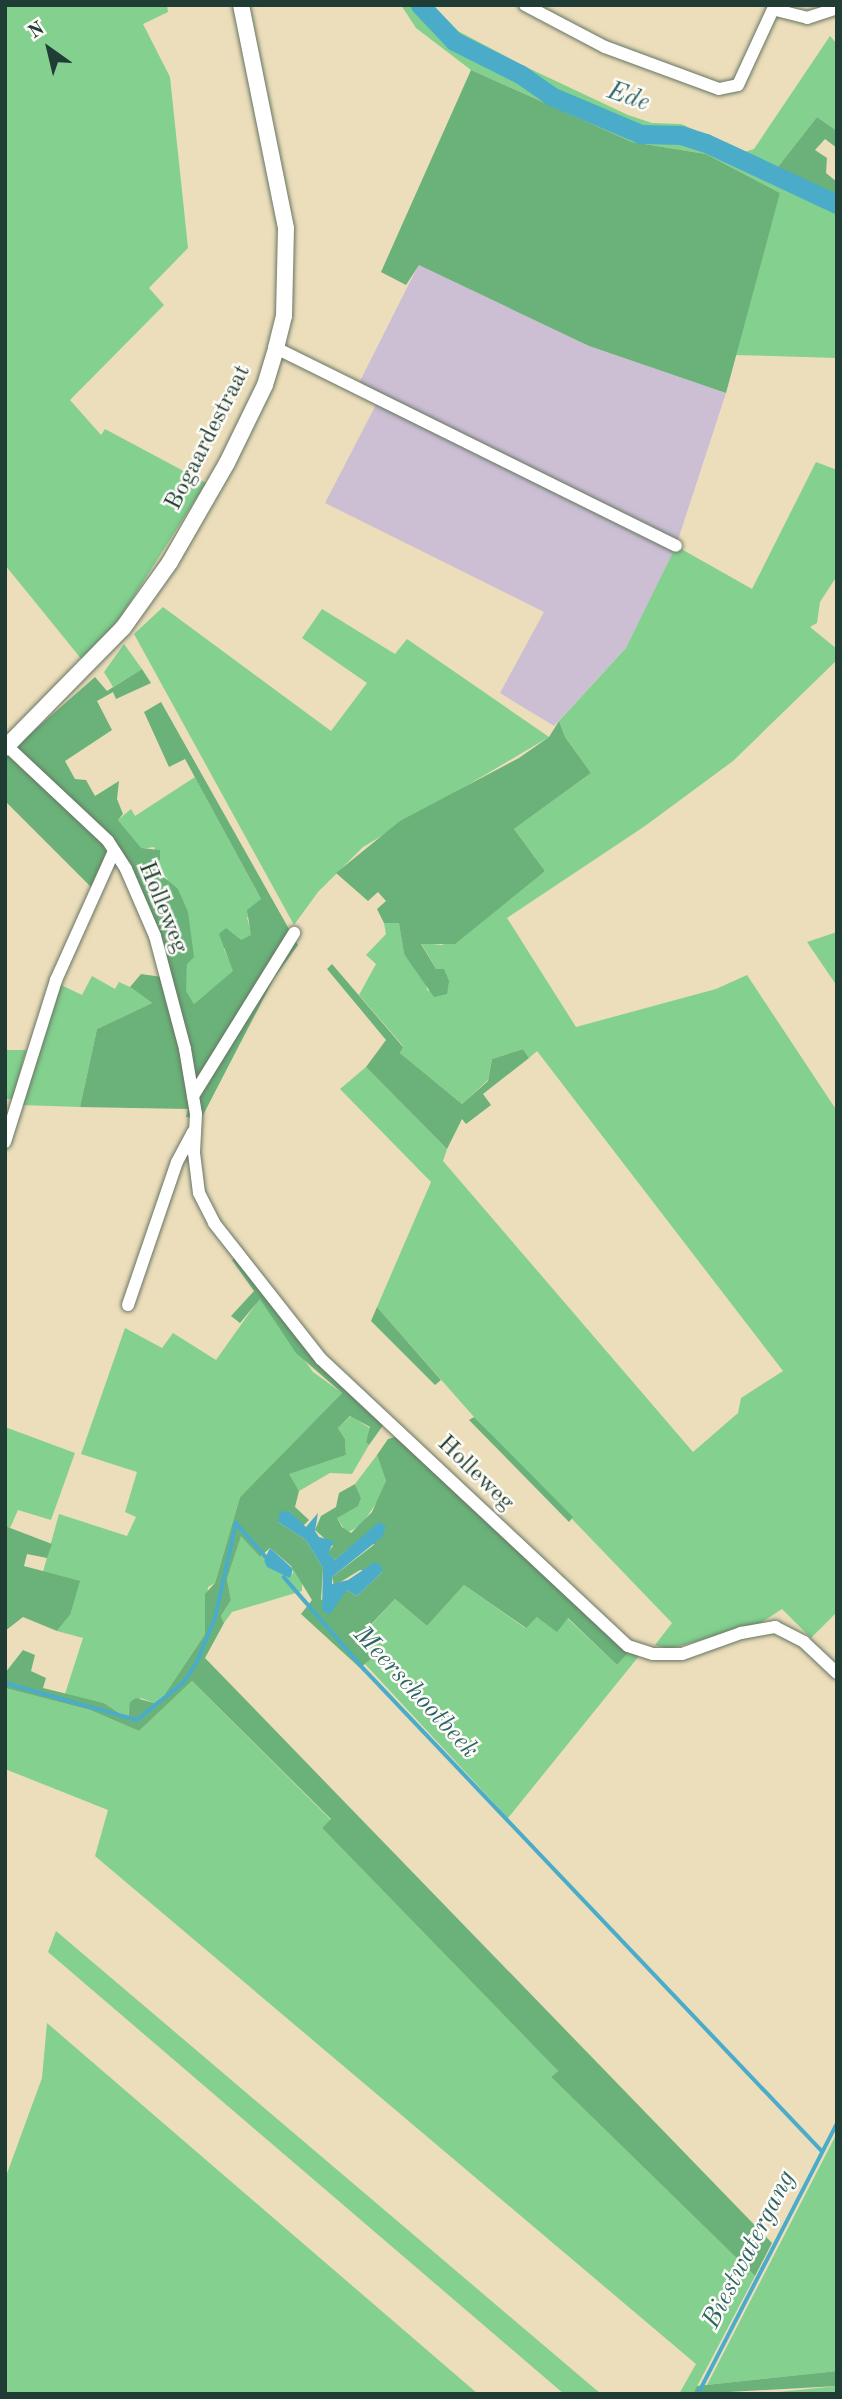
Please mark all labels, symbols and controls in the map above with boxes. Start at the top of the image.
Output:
north arrow [14,14,84,84]
text: N [26,19,48,43]
water label: Ede [603,76,653,120]
street label: Bogaardestraat [160,360,258,516]
street label: Holleweg [131,858,193,958]
street label: Holleweg [430,1430,520,1518]
water label: Meerschootbeek [346,1620,484,1766]
water label: Biestwatergang [697,2166,803,2334]

